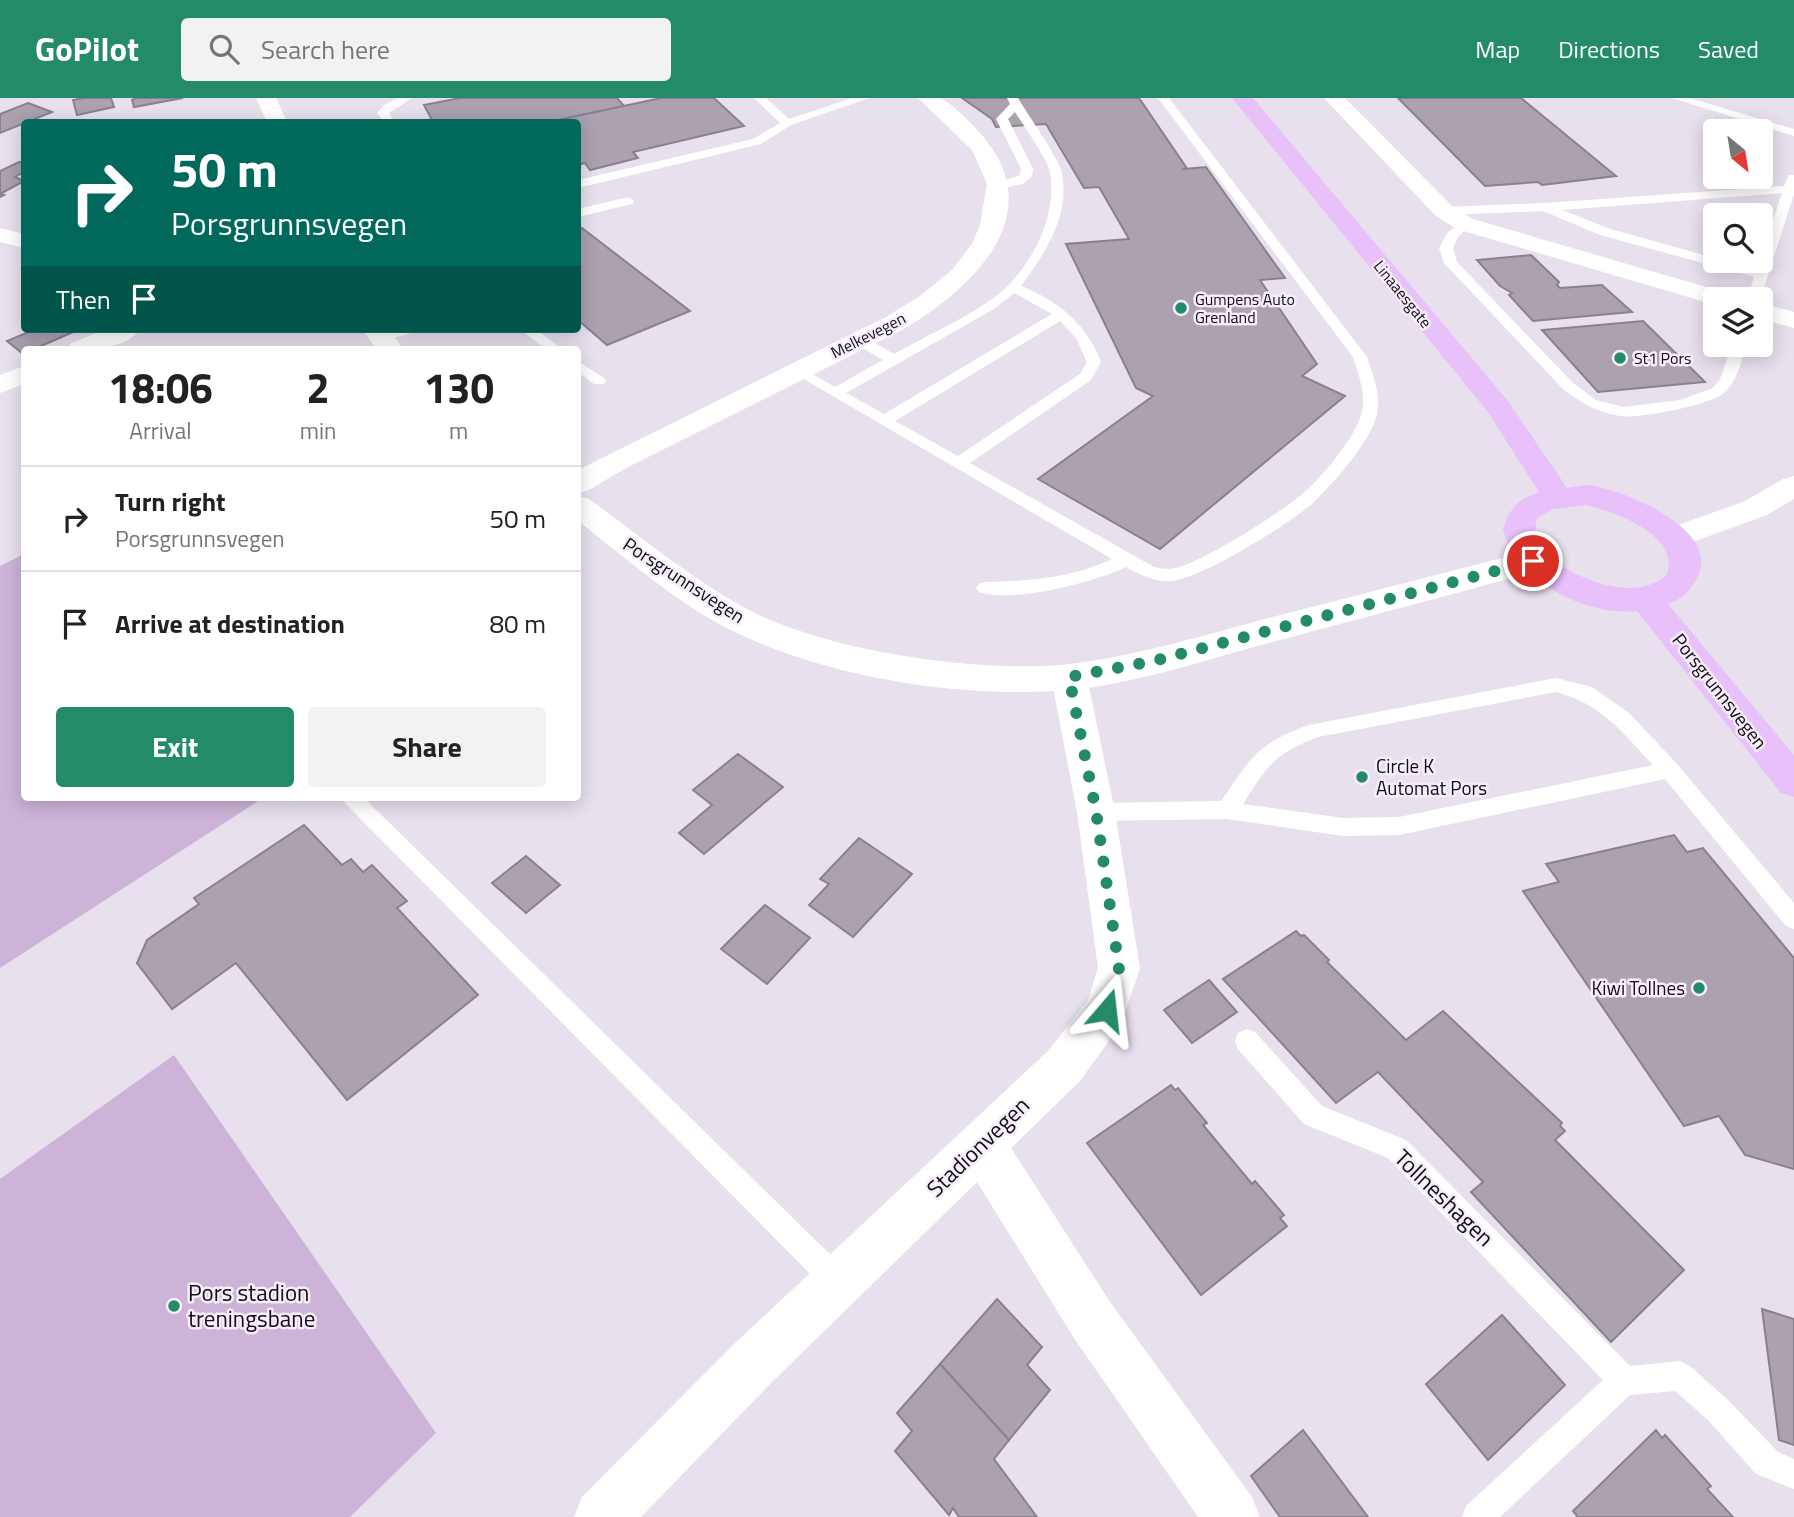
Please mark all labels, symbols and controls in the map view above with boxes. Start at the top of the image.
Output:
search box [181,18,671,81]
text: GoPilot [35,24,139,74]
icon: search [205,30,243,68]
text: Search here [261,30,390,69]
text: Map [1475,31,1520,67]
text: Directions [1558,31,1660,67]
text: Saved [1698,31,1759,67]
north arrow [1703,119,1773,189]
map controls [1703,119,1773,357]
text: 50 m [171,131,278,206]
icon: right [56,147,147,238]
text: Porsgrunnsvegen [171,199,407,247]
button: search [1703,203,1773,273]
street label: Linaaesgate [1368,255,1438,333]
text: Then [56,280,111,319]
icon: arrive [125,280,163,318]
place label: Gumpens Auto Grenland [1195,287,1295,329]
button: layers [1703,287,1773,357]
marker: Gumpens Auto Grenland [1173,300,1189,316]
street label: Melkevegen [826,306,910,364]
place label: St1 Pors [1634,346,1691,370]
marker: St1 Pors [1612,350,1628,366]
text: 18:06 [108,355,213,419]
text: 2 [306,355,330,419]
text: 130 [423,355,494,419]
text: Arrival [129,413,192,448]
text: min [300,413,336,448]
text: m [449,413,468,448]
text: Turn right [115,482,226,521]
text: 50 m [489,499,546,538]
icon: right [56,500,94,538]
text: Porsgrunnsvegen [115,521,285,556]
street label: Porsgrunnsvegen [618,529,751,630]
pin [1503,531,1563,591]
icon: arrive [1514,542,1552,580]
text: Arrive at destination [115,604,345,643]
text: 80 m [489,604,546,643]
icon: arrive [56,605,94,643]
street label: Porsgrunnsvegen [1666,627,1775,755]
button: Exit [56,707,294,787]
button: Share [308,707,546,787]
place label: Circle K Automat Pors [1376,751,1487,802]
marker: Circle K Automat Pors [1354,769,1370,785]
position arrow [1070,973,1144,1047]
place label: Kiwi Tollnes [1592,973,1685,1002]
marker: Kiwi Tollnes [1691,980,1707,996]
street label: Stadionvegen [918,1088,1037,1205]
street label: Tollneshagen [1386,1141,1502,1254]
place label: Pors stadion treningsbane [188,1275,315,1336]
marker: Pors stadion treningsbane [166,1298,182,1314]

